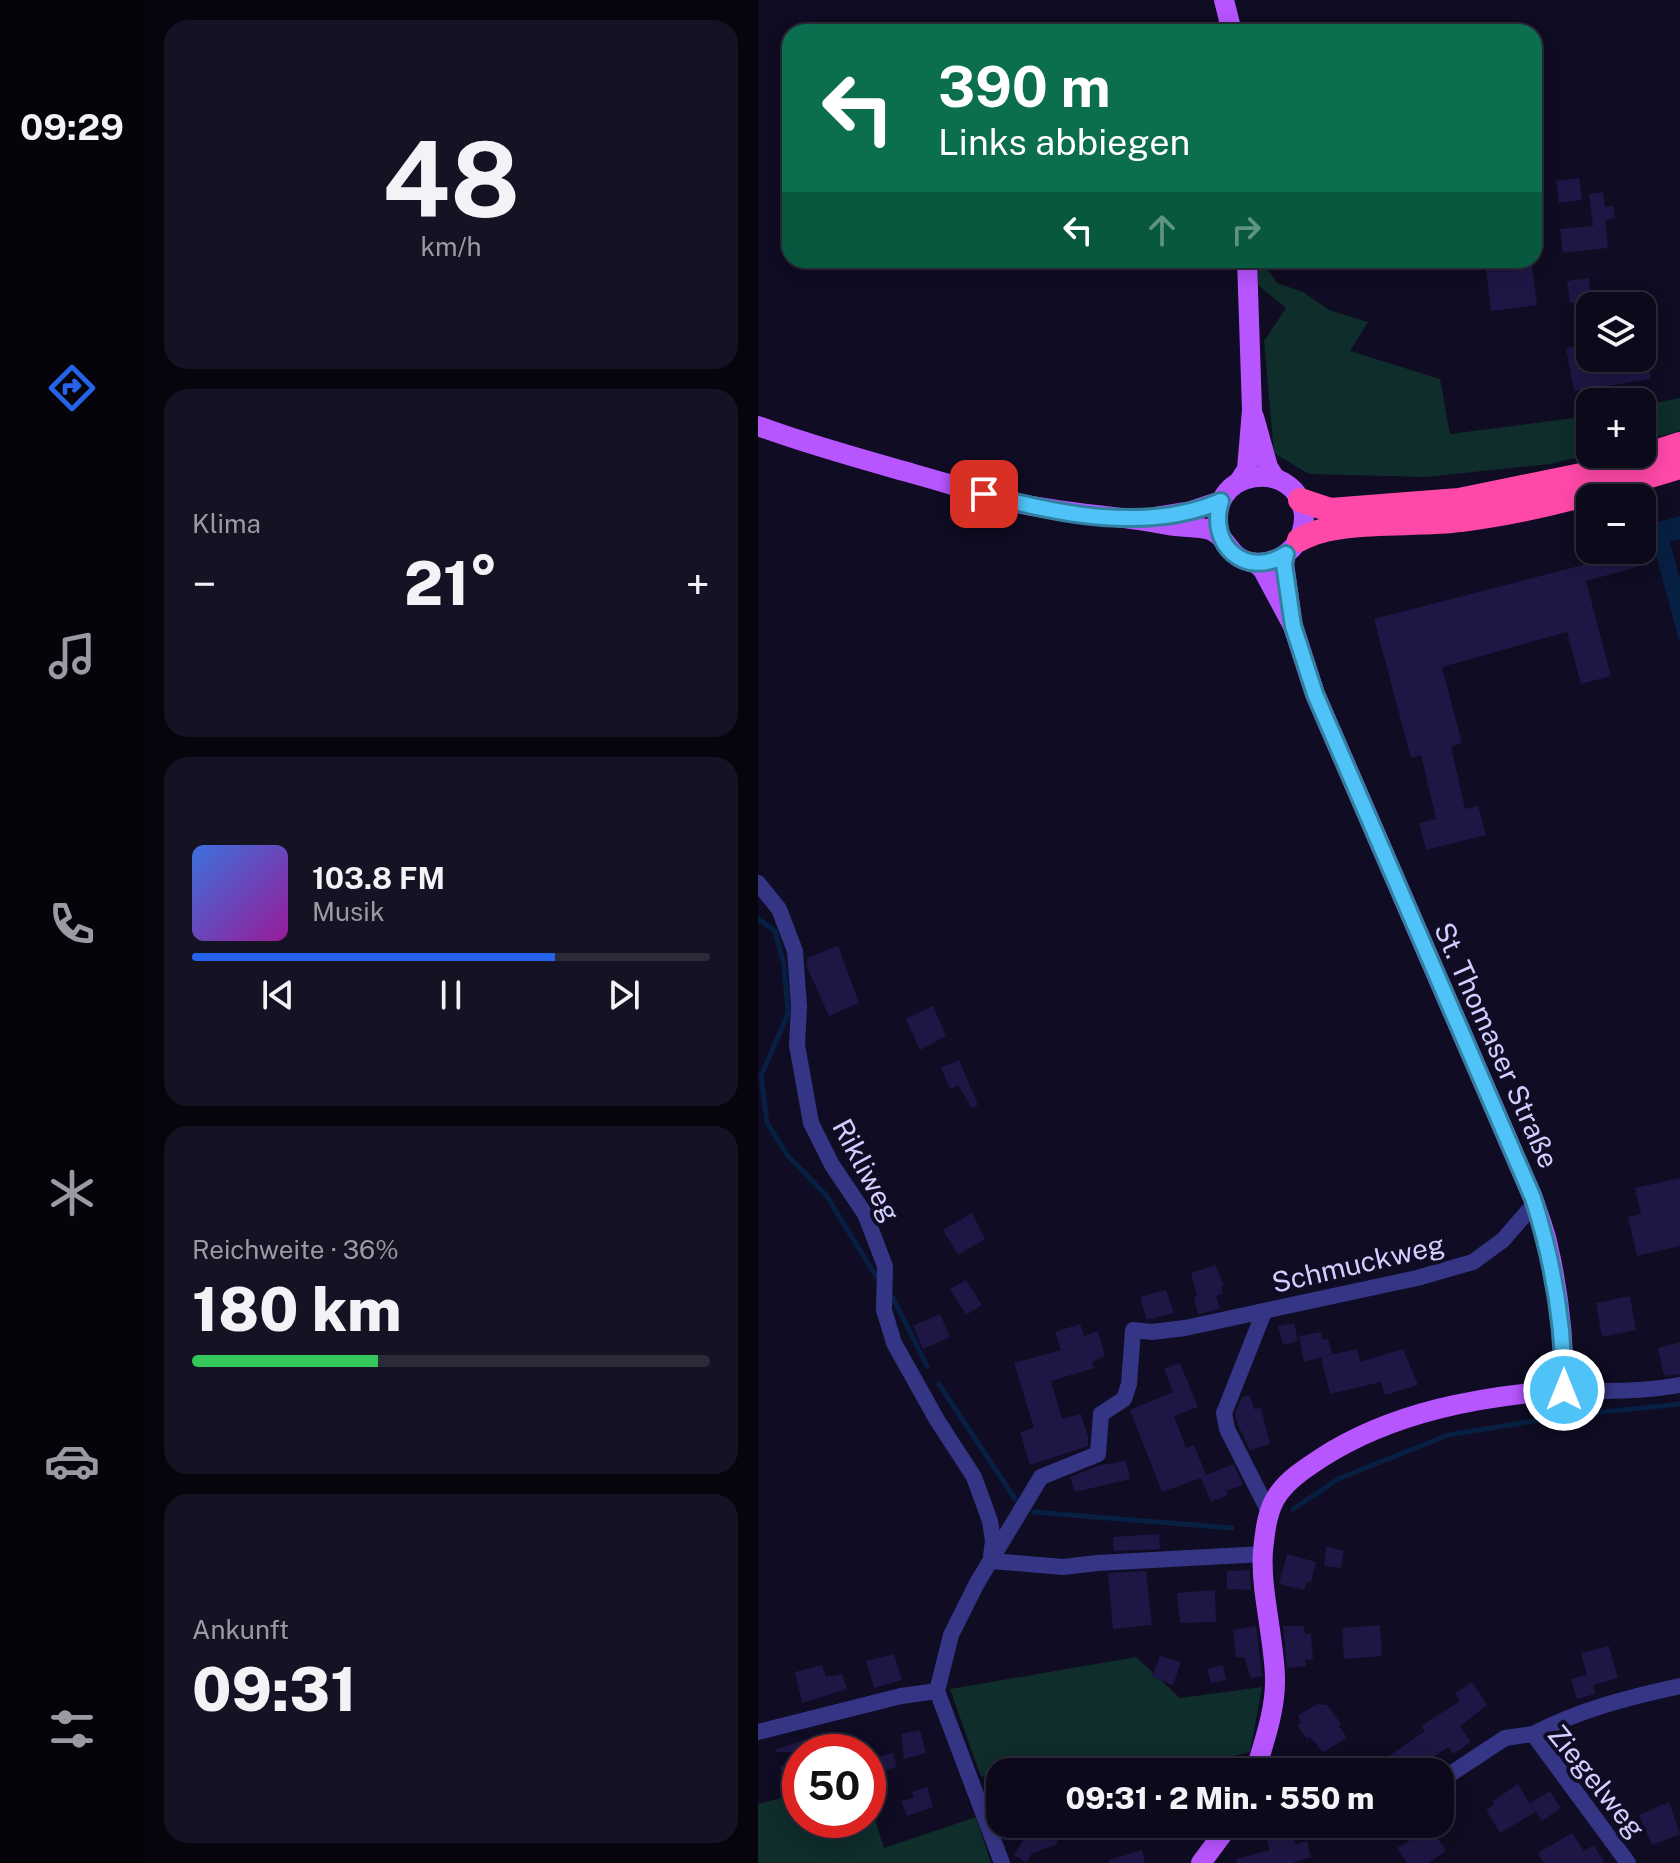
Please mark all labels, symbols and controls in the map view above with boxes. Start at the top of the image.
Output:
text: 390 m [938,54,1111,120]
icon: left [806,56,910,160]
text: 09:29 [20,106,124,148]
text: 48 [382,118,520,240]
text: Links abbiegen [938,121,1190,163]
icon: left [1056,208,1100,252]
icon: ahead [1140,208,1184,252]
icon: right [1224,208,1268,252]
text: km/h [420,231,482,262]
map controls [1576,292,1656,564]
button: layers [1576,292,1656,372]
icon: directions [44,360,100,416]
button: + [1576,388,1656,468]
pin [950,460,1018,528]
icon: arrive [962,472,1006,516]
button: − [1576,484,1656,564]
text: Klima [192,508,261,539]
text: 21° [404,548,498,619]
text: − [192,558,216,610]
text: + [686,558,710,610]
icon: music [44,628,100,684]
text: 103.8 FM [312,860,445,896]
icon: phone [44,896,100,952]
text: Musik [312,896,384,927]
street label: St. Thomaser Straße [1428,917,1566,1173]
icon: previous [256,973,300,1017]
icon: pause [429,973,473,1017]
icon: next [602,973,646,1017]
street label: Rikliweg [826,1113,908,1227]
icon: climate [44,1165,100,1221]
street label: Schmuckweg [1268,1227,1448,1299]
text: Reichweite · 36% [192,1234,399,1265]
text: 180 km [192,1274,402,1345]
position arrow [1522,1348,1606,1432]
icon: car [44,1433,100,1489]
text: Ankunft [192,1614,289,1645]
text: 09:31 [192,1654,356,1725]
icon: filters [44,1701,100,1757]
street label: Ziegelweg [1542,1718,1652,1844]
speed limit sign: 50 [782,1734,886,1838]
text: 09:31 · 2 Min. · 550 m [1066,1780,1374,1816]

